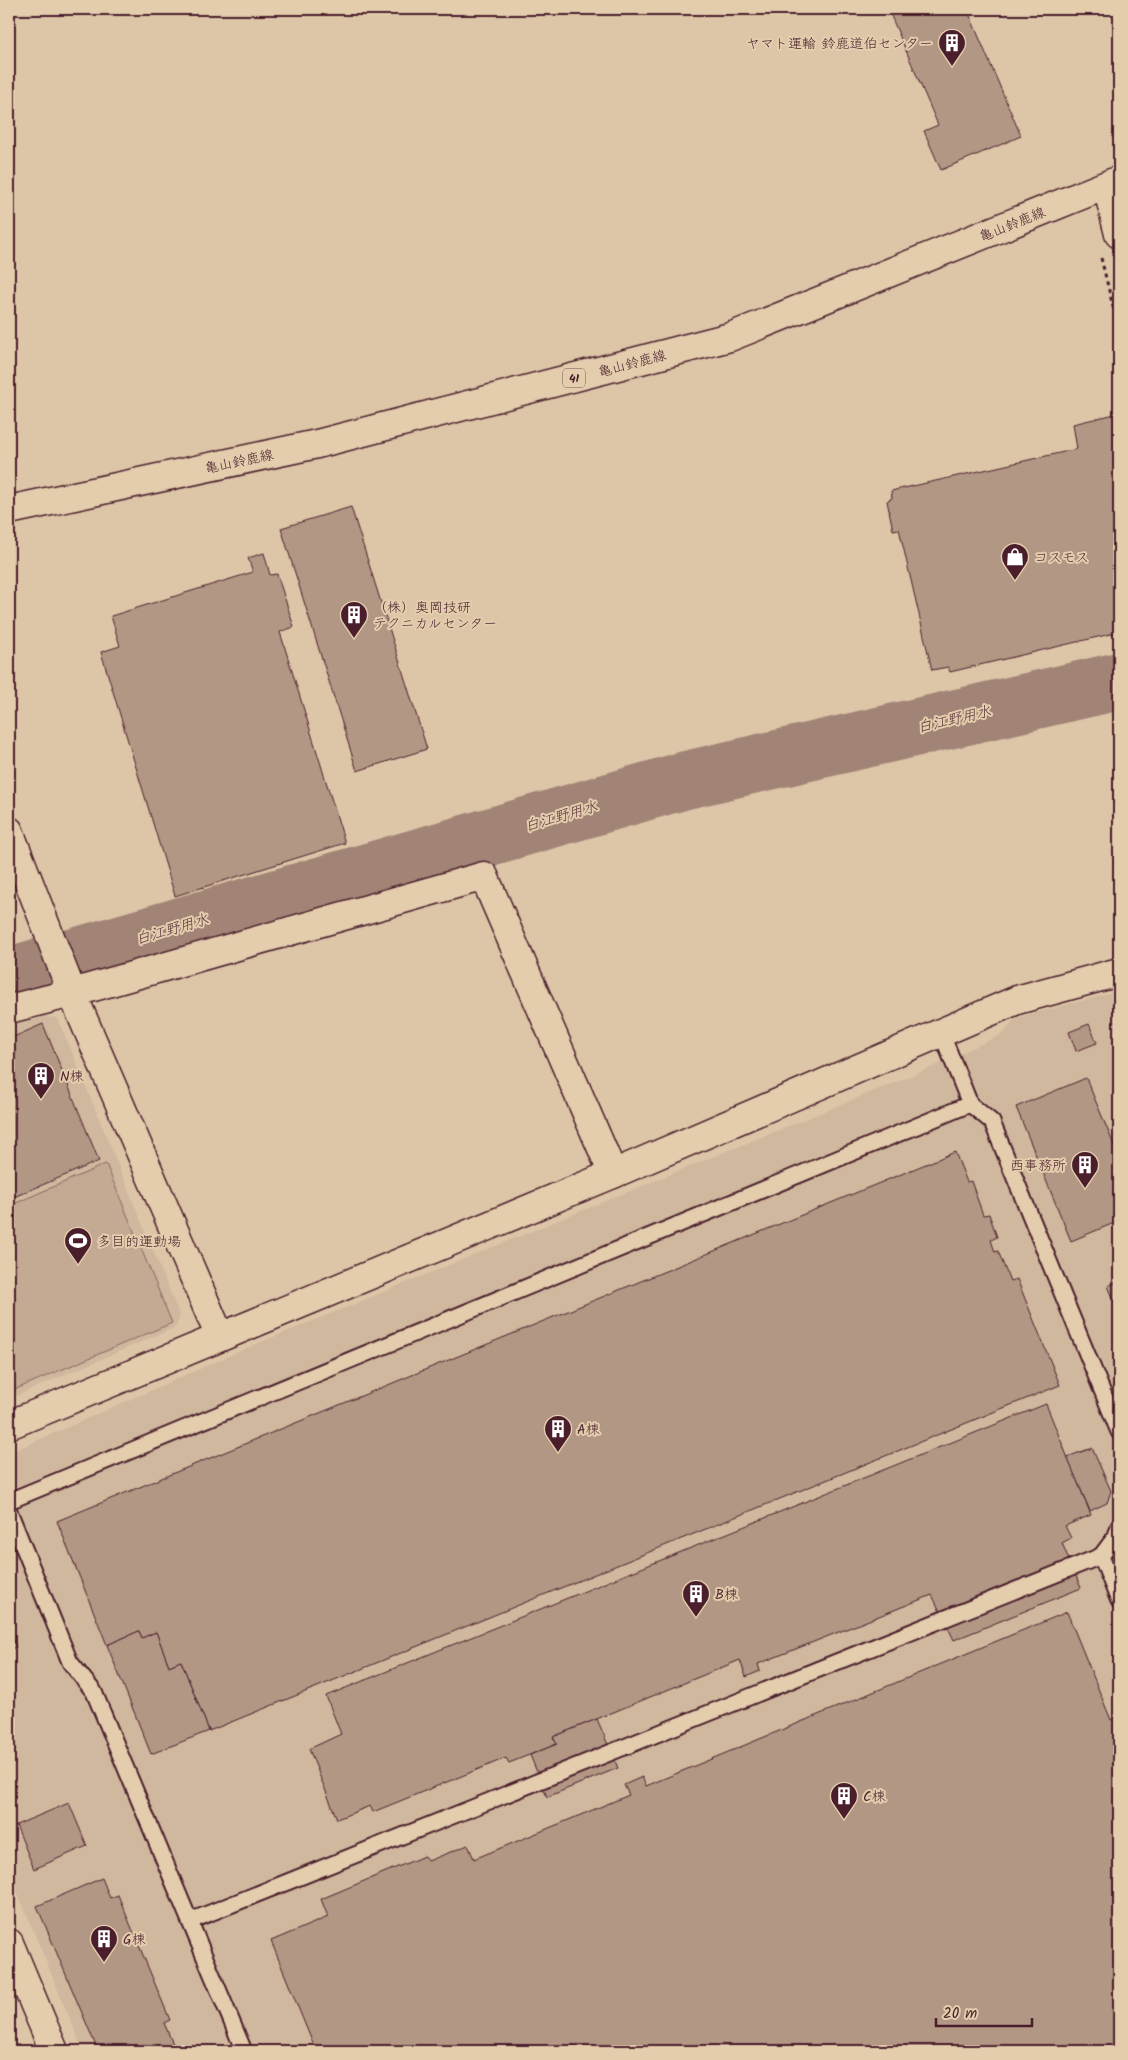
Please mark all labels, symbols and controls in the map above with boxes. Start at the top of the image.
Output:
building icon: ヤマト運輸 鈴鹿道伯センター [937,28,967,67]
place label: ヤマト運輸 鈴鹿道伯センター [746,33,933,55]
street label: 亀山鈴鹿線 [976,202,1049,248]
street label: 亀山鈴鹿線 [596,344,669,384]
road number: 41 [563,368,585,388]
street label: 亀山鈴鹿線 [203,444,276,480]
shop icon: コスモス [1000,542,1030,581]
place label: コスモス [1034,547,1089,569]
place label: （株）奥岡技研 テクニカルセンター [373,597,497,635]
building icon: （株）奥岡技研 テクニカルセンター [339,600,369,639]
water label: 白江野用水 [915,700,993,740]
water label: 白江野用水 [522,795,601,839]
water label: 白江野用水 [133,908,212,952]
building icon: N棟 [26,1061,56,1100]
place label: N棟 [60,1066,84,1088]
building icon: 西事務所 [1070,1150,1100,1189]
place label: 西事務所 [1010,1155,1066,1177]
sports icon: 多目的運動場 [63,1226,93,1265]
place label: 多目的運動場 [97,1231,181,1253]
building icon: A棟 [543,1414,573,1453]
place label: A棟 [577,1419,601,1441]
building icon: B棟 [681,1579,711,1618]
place label: B棟 [715,1584,739,1606]
building icon: C棟 [829,1781,859,1820]
place label: C棟 [863,1786,886,1808]
building icon: G棟 [89,1924,119,1963]
place label: G棟 [123,1929,147,1951]
scale bar [936,1995,1032,2027]
text: 20 m [943,2002,977,2026]

